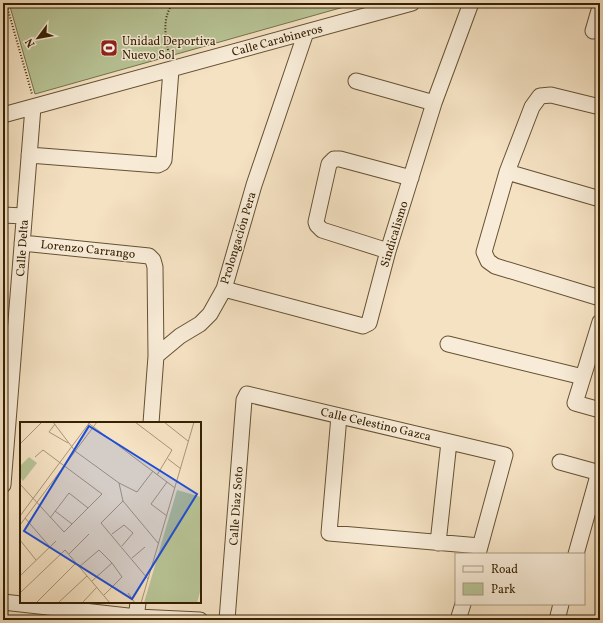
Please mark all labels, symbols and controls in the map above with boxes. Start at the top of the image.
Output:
north arrow [18,18,58,58]
street label: Calle Carabineros [230,21,324,61]
place label: Unidad Deportiva Nuevo Sol [122,34,216,64]
text: N [22,35,39,50]
sports icon: Unidad Deportiva Nuevo Sol [99,38,119,58]
street label: Prolongación Pera [217,190,261,286]
street label: Sindicalismo [377,199,413,269]
street label: Calle Delta [13,219,33,277]
street label: Lorenzo Carrango [40,237,136,263]
street label: Calle Celestino Gazca [319,404,433,445]
inset map [20,422,201,603]
street label: Calle Diaz Soto [226,466,248,546]
legend [455,553,585,605]
text: Road [491,562,518,578]
text: Park [491,582,516,598]

